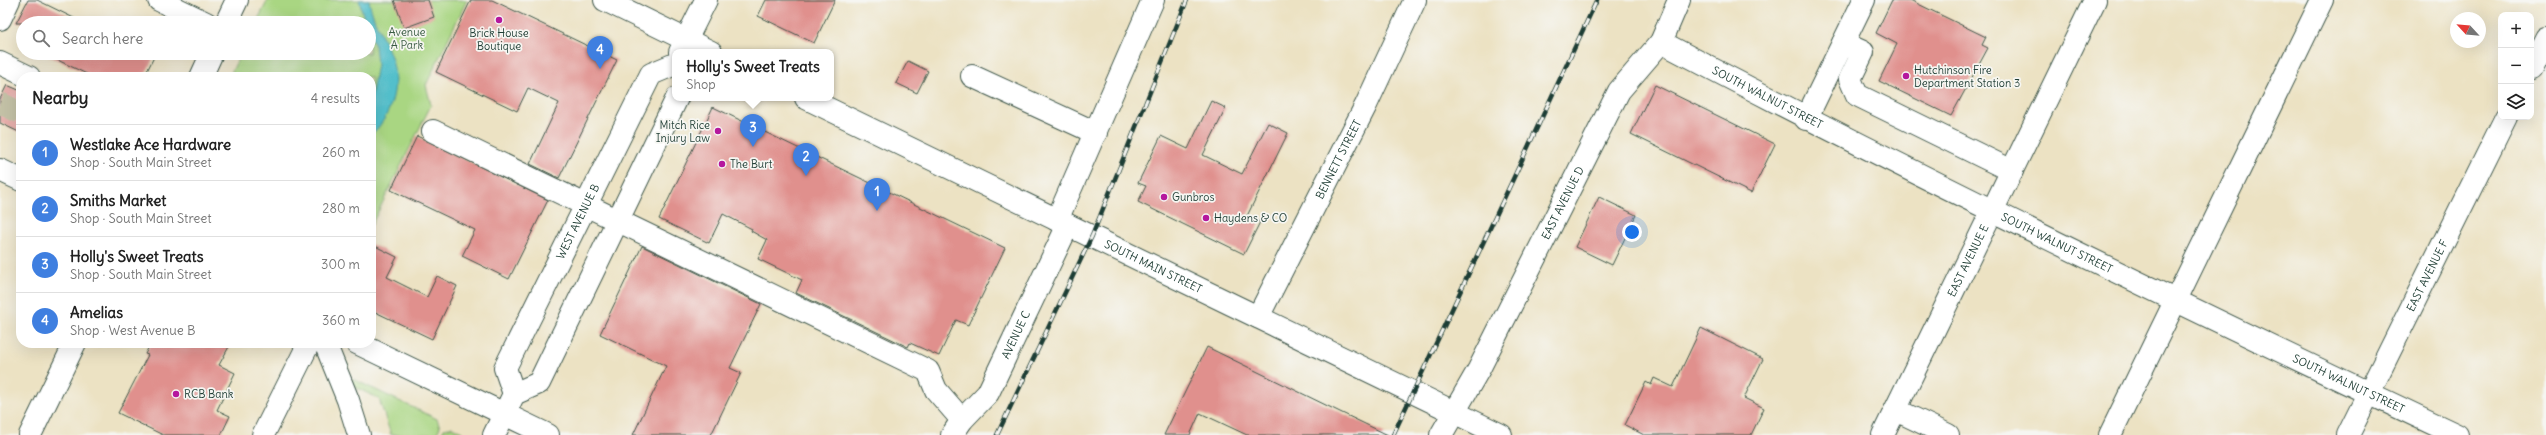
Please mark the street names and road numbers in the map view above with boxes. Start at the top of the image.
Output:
street label: SOUTH WALNUT STREET [1710,63,1825,132]
street label: BENNETT STREET [1312,117,1364,201]
street label: EAST AVENUE D [1538,164,1587,242]
street label: WEST AVENUE B [553,182,602,262]
street label: SOUTH WALNUT STREET [1999,210,2115,276]
street label: EAST AVENUE E [1944,222,1992,299]
street label: SOUTH MAIN STREET [1102,237,1205,296]
street label: EAST AVENUE F [2403,237,2451,314]
street label: AVENUE C [998,308,1033,361]
street label: SOUTH WALNUT STREET [2291,351,2407,416]

